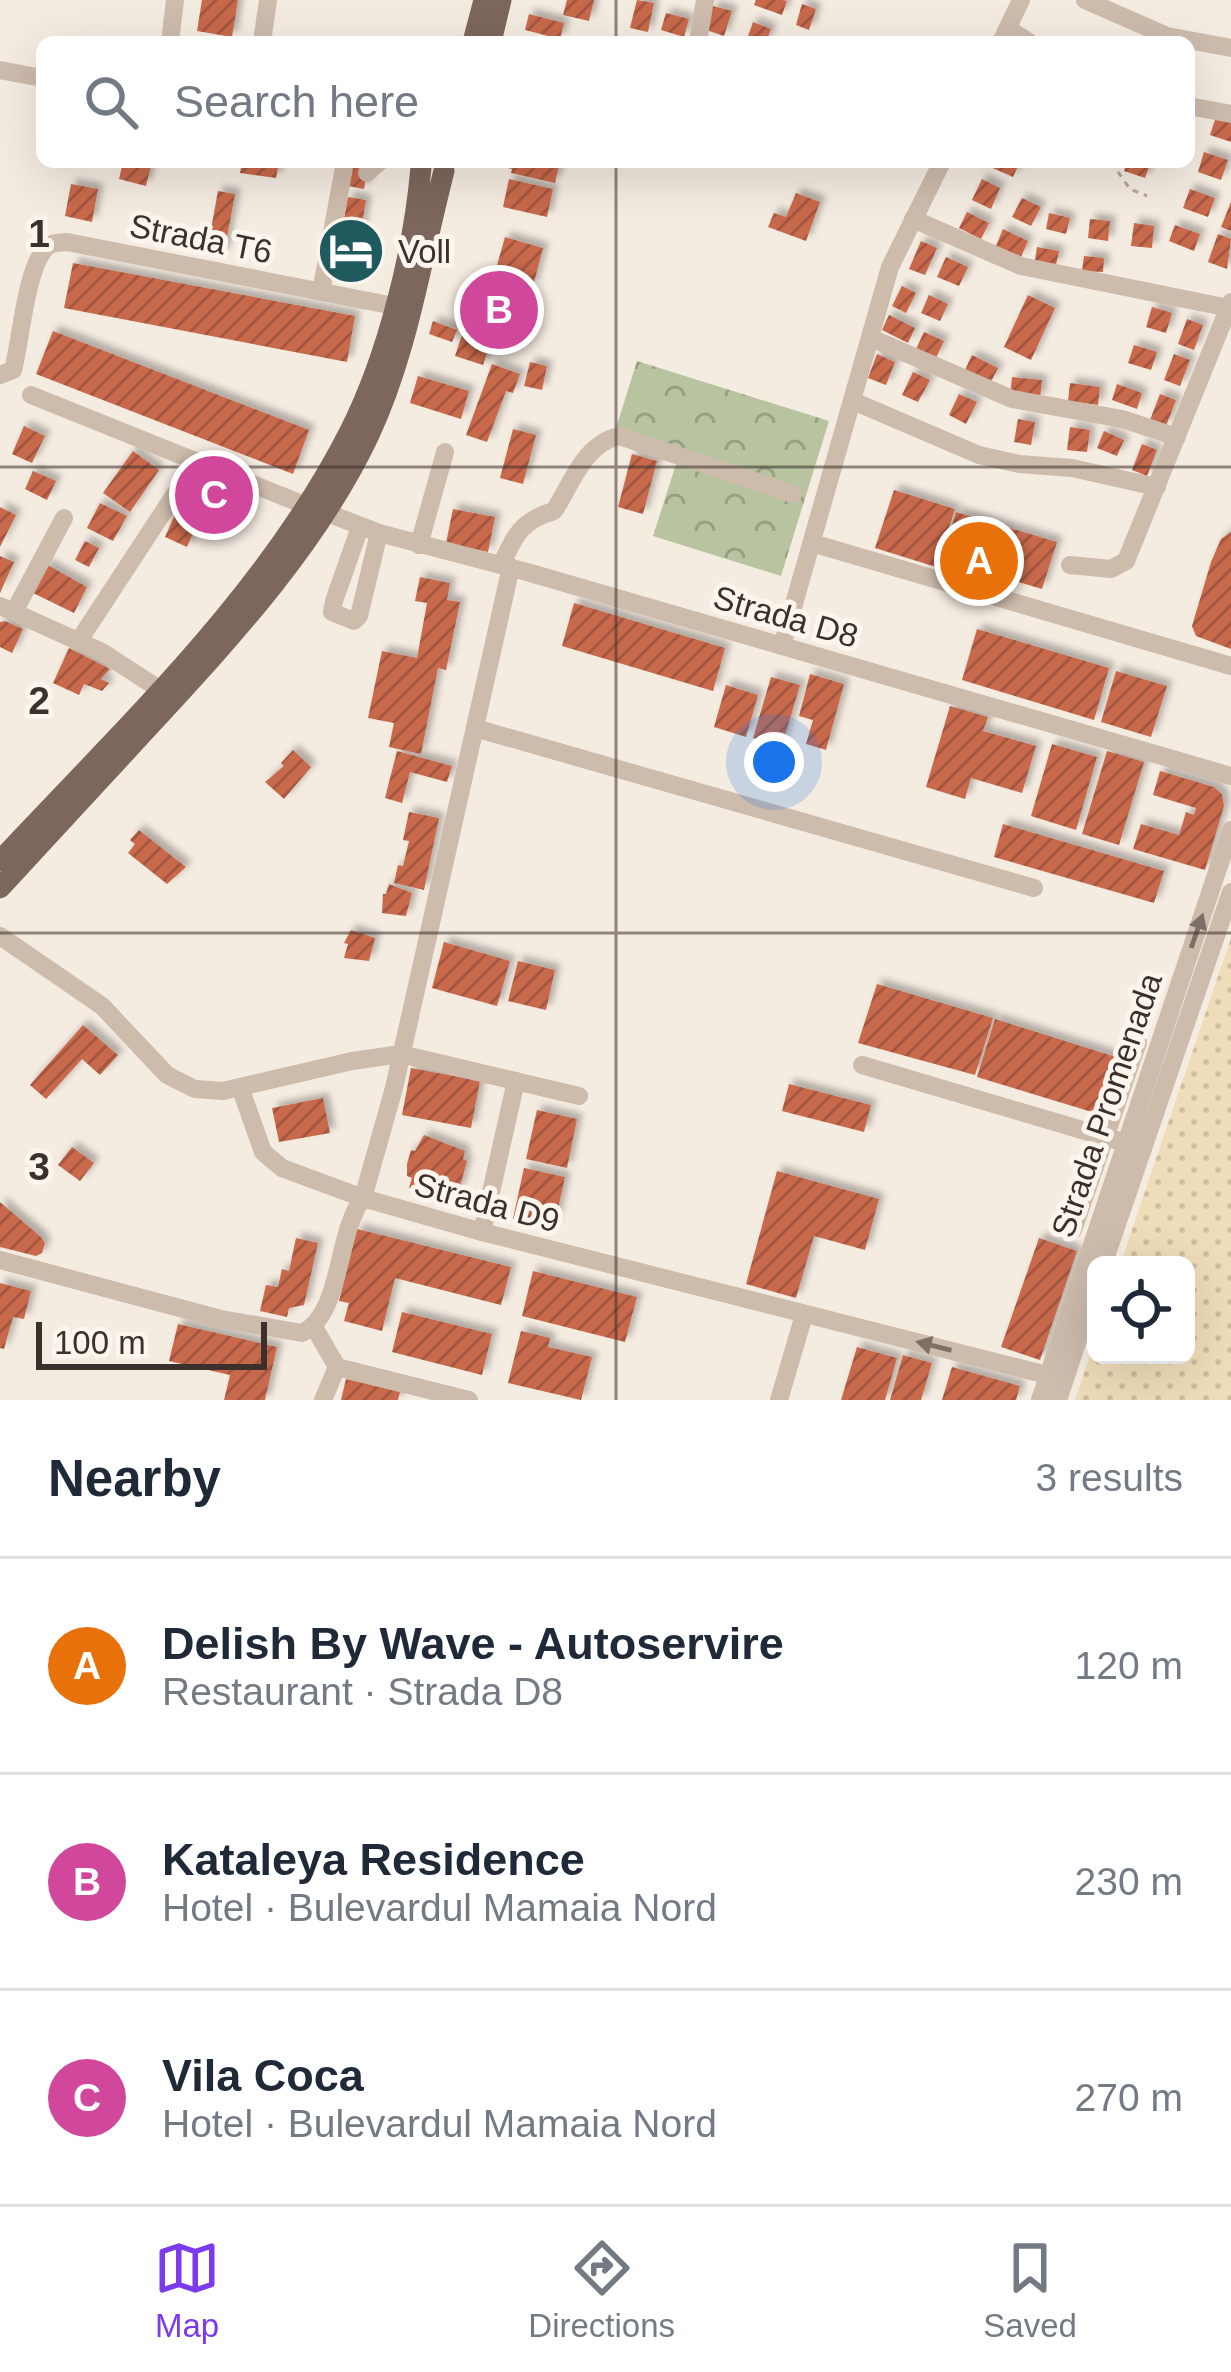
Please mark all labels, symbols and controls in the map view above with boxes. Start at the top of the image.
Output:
search box [36,36,1195,168]
icon: search [78,69,144,135]
text: Search here [174,76,419,127]
street label: Strada T6 [127,207,275,270]
text: 1 [28,212,50,255]
hotel icon: Voll [316,216,386,286]
place label: Voll [398,233,451,270]
pin: B [460,265,538,355]
pin: C [175,450,253,540]
pin: A [940,516,1018,606]
street label: Strada D8 [709,578,862,655]
text: 2 [28,679,50,722]
your location [744,732,804,792]
one-way arrow [1189,913,1207,949]
street label: Strada Promenada [1044,968,1169,1242]
text: 3 [28,1145,50,1188]
street label: Strada D9 [410,1165,563,1240]
map controls [1087,1256,1195,1364]
button: locate [1087,1256,1195,1364]
scale bar [36,1316,267,1369]
text: 100 m [54,1324,146,1361]
one-way arrow [915,1335,952,1354]
text: Nearby [48,1450,221,1507]
text: 3 results [1036,1456,1183,1499]
text: Delish By Wave - Autoservire [162,1618,784,1669]
text: A [73,1644,101,1687]
text: 120 m [1075,1644,1183,1687]
text: Restaurant · Strada D8 [162,1670,563,1713]
text: Kataleya Residence [162,1834,585,1885]
text: B [73,1860,101,1903]
text: 230 m [1075,1860,1183,1903]
text: Hotel · Bulevardul Mamaia Nord [162,1886,717,1929]
text: Vila Coca [162,2050,364,2101]
text: C [73,2076,101,2119]
text: 270 m [1075,2076,1183,2119]
text: Hotel · Bulevardul Mamaia Nord [162,2102,717,2145]
tab: Map [154,2235,220,2345]
tab: Directions [528,2235,675,2345]
tab: Saved [983,2235,1077,2345]

